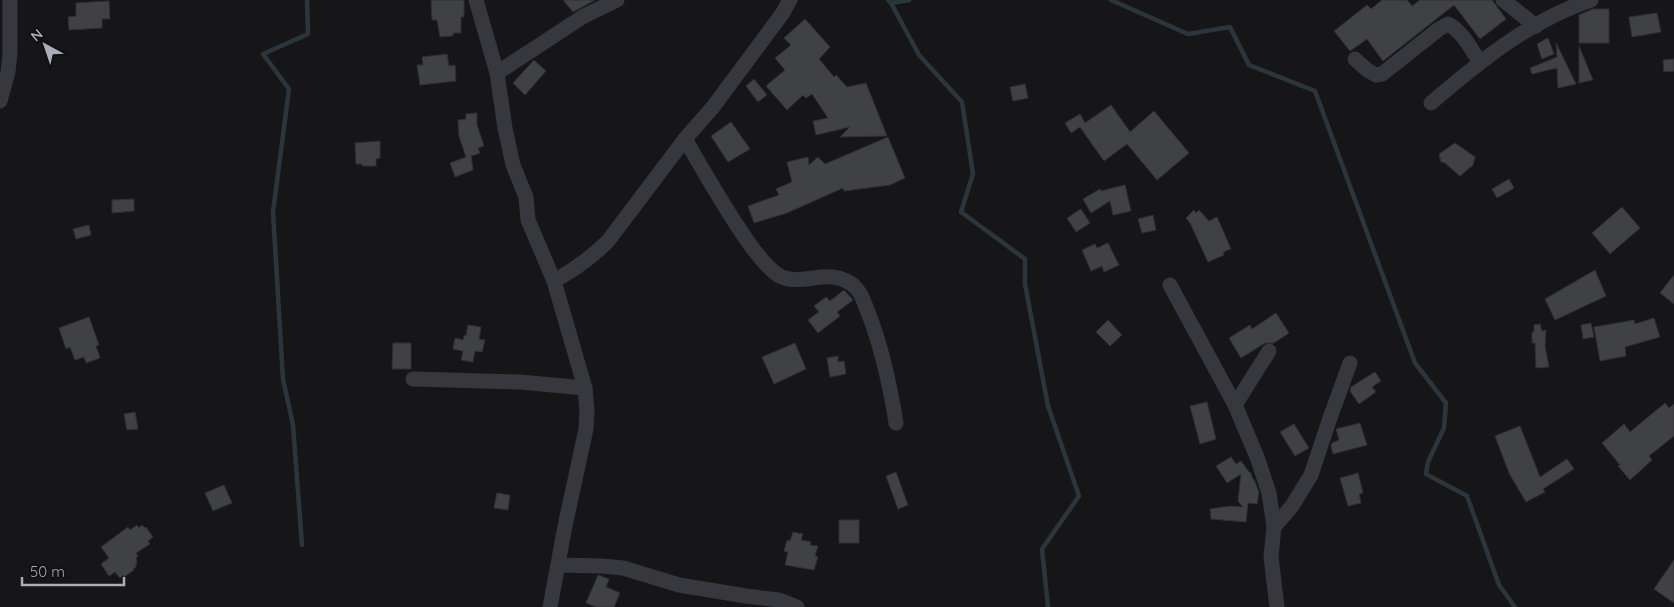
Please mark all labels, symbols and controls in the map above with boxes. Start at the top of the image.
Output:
north arrow [20,20,70,70]
text: N [27,25,46,45]
scale bar [22,554,125,586]
text: 50 m [30,562,65,581]

